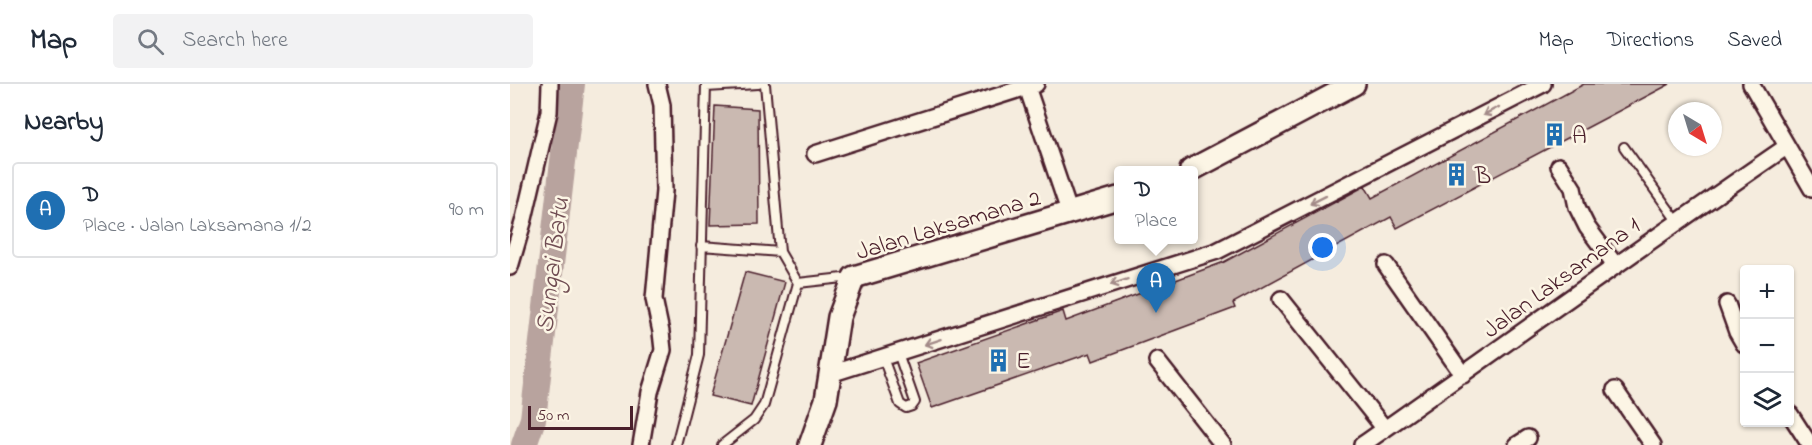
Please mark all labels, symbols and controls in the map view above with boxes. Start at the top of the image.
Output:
search box [113,14,533,68]
text: Map [30,21,77,62]
icon: search [134,25,167,58]
text: Search here [182,25,288,57]
text: Map [1538,26,1574,56]
text: Directions [1607,26,1694,56]
text: Saved [1727,26,1782,56]
north arrow [1668,102,1722,156]
text: Nearby [24,104,103,142]
one-way arrow [1483,105,1501,117]
place label: A [1572,120,1587,155]
building icon: A [1541,122,1567,148]
place label: B [1474,160,1491,195]
building icon: B [1444,162,1470,188]
popup [1114,166,1198,244]
text: D [1135,175,1151,207]
text: D [83,180,99,212]
street label: Jalan Laksamana 2 [852,182,1045,271]
one-way arrow [1309,194,1327,206]
water label: Sungai Batu [527,195,581,335]
text: A [39,196,52,225]
text: 90 m [449,196,484,225]
text: Place [1135,207,1177,236]
street label: Jalan Laksamana 1 [1477,210,1649,348]
text: Place · Jalan Laksamana 1/2 [83,212,312,241]
your location [1308,233,1337,262]
pin: A [1136,264,1176,313]
map controls [1740,265,1794,427]
button: + [1740,265,1794,319]
one-way arrow [1110,278,1129,289]
button: − [1740,319,1794,373]
one-way arrow [924,337,943,348]
place label: E [1016,345,1031,380]
building icon: E [985,347,1011,373]
button: layers [1740,373,1794,427]
scale bar [528,403,633,430]
text: 50 m [537,404,569,428]

